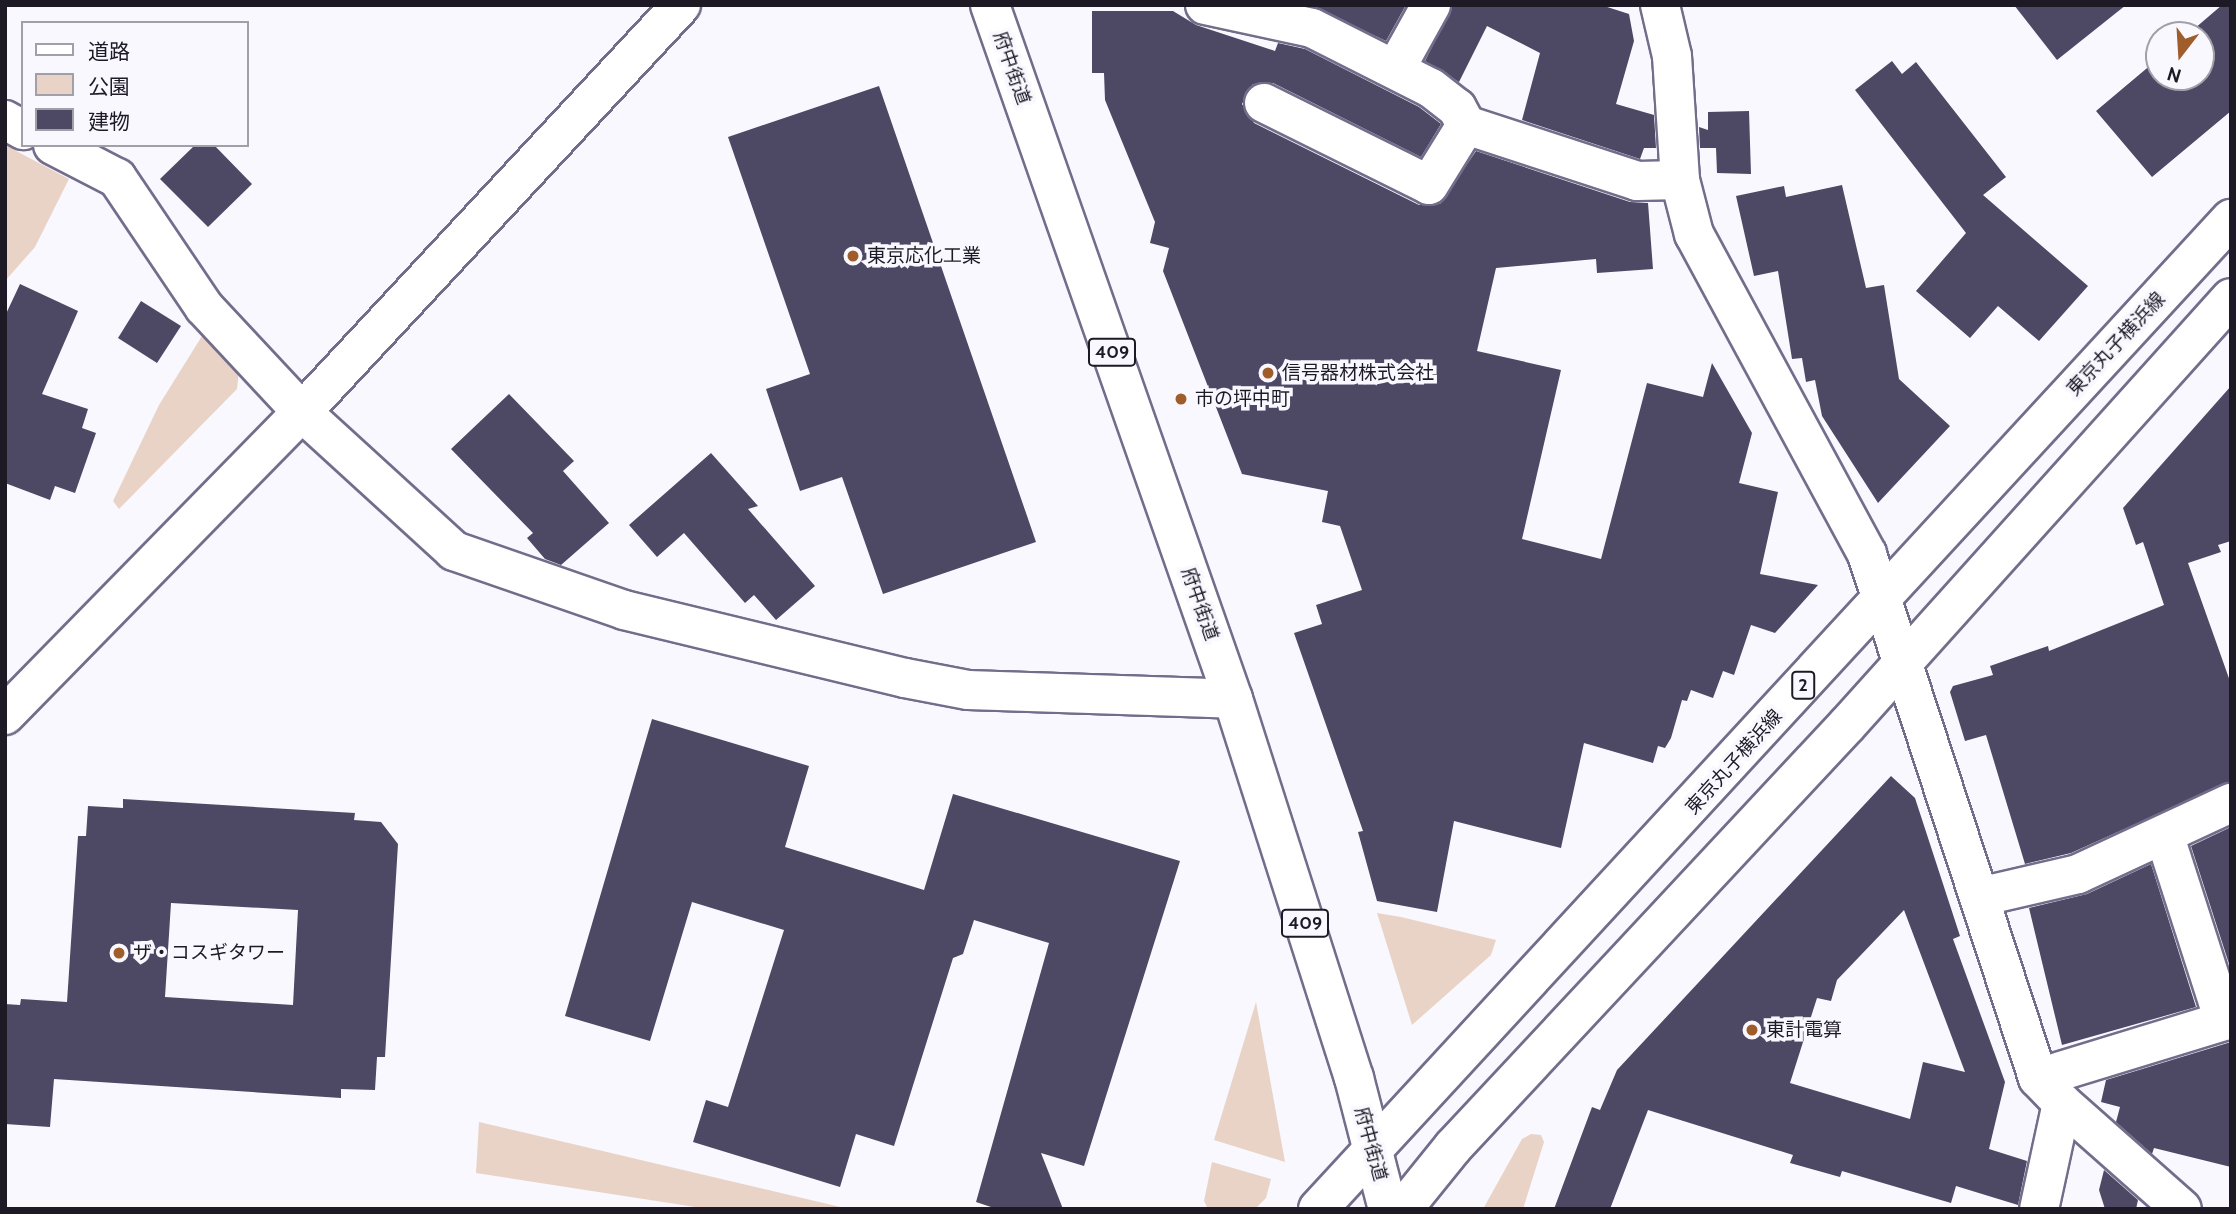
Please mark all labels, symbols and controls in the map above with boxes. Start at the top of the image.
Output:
legend [21,21,248,147]
north arrow [2145,21,2215,91]
street label: 府中街道 [989,28,1035,108]
text: 道路 [88,39,130,64]
text: N [2165,62,2184,88]
text: 公園 [88,74,130,99]
text: 建物 [88,109,130,134]
place label: 東京応化工業 [867,245,981,267]
marker: 東京応化工業 [845,248,861,264]
street label: 東京丸子横浜線 [2062,288,2170,400]
road number: 409 [1088,338,1136,366]
place label: 信号器材株式会社 [1282,362,1434,384]
marker: 信号器材株式会社 [1260,365,1276,381]
place label: 市の坪中町 [1195,388,1290,410]
marker: 市の坪中町 [1173,391,1189,407]
street label: 府中街道 [1177,564,1223,644]
road number: 2 [1791,670,1815,700]
street label: 東京丸子横浜線 [1681,705,1787,819]
road number: 409 [1280,908,1330,938]
place label: ザ・コスギタワー [133,942,285,964]
marker: ザ・コスギタワー [111,945,127,961]
place label: 東計電算 [1766,1019,1842,1041]
marker: 東計電算 [1744,1022,1760,1038]
street label: 府中街道 [1350,1104,1392,1184]

